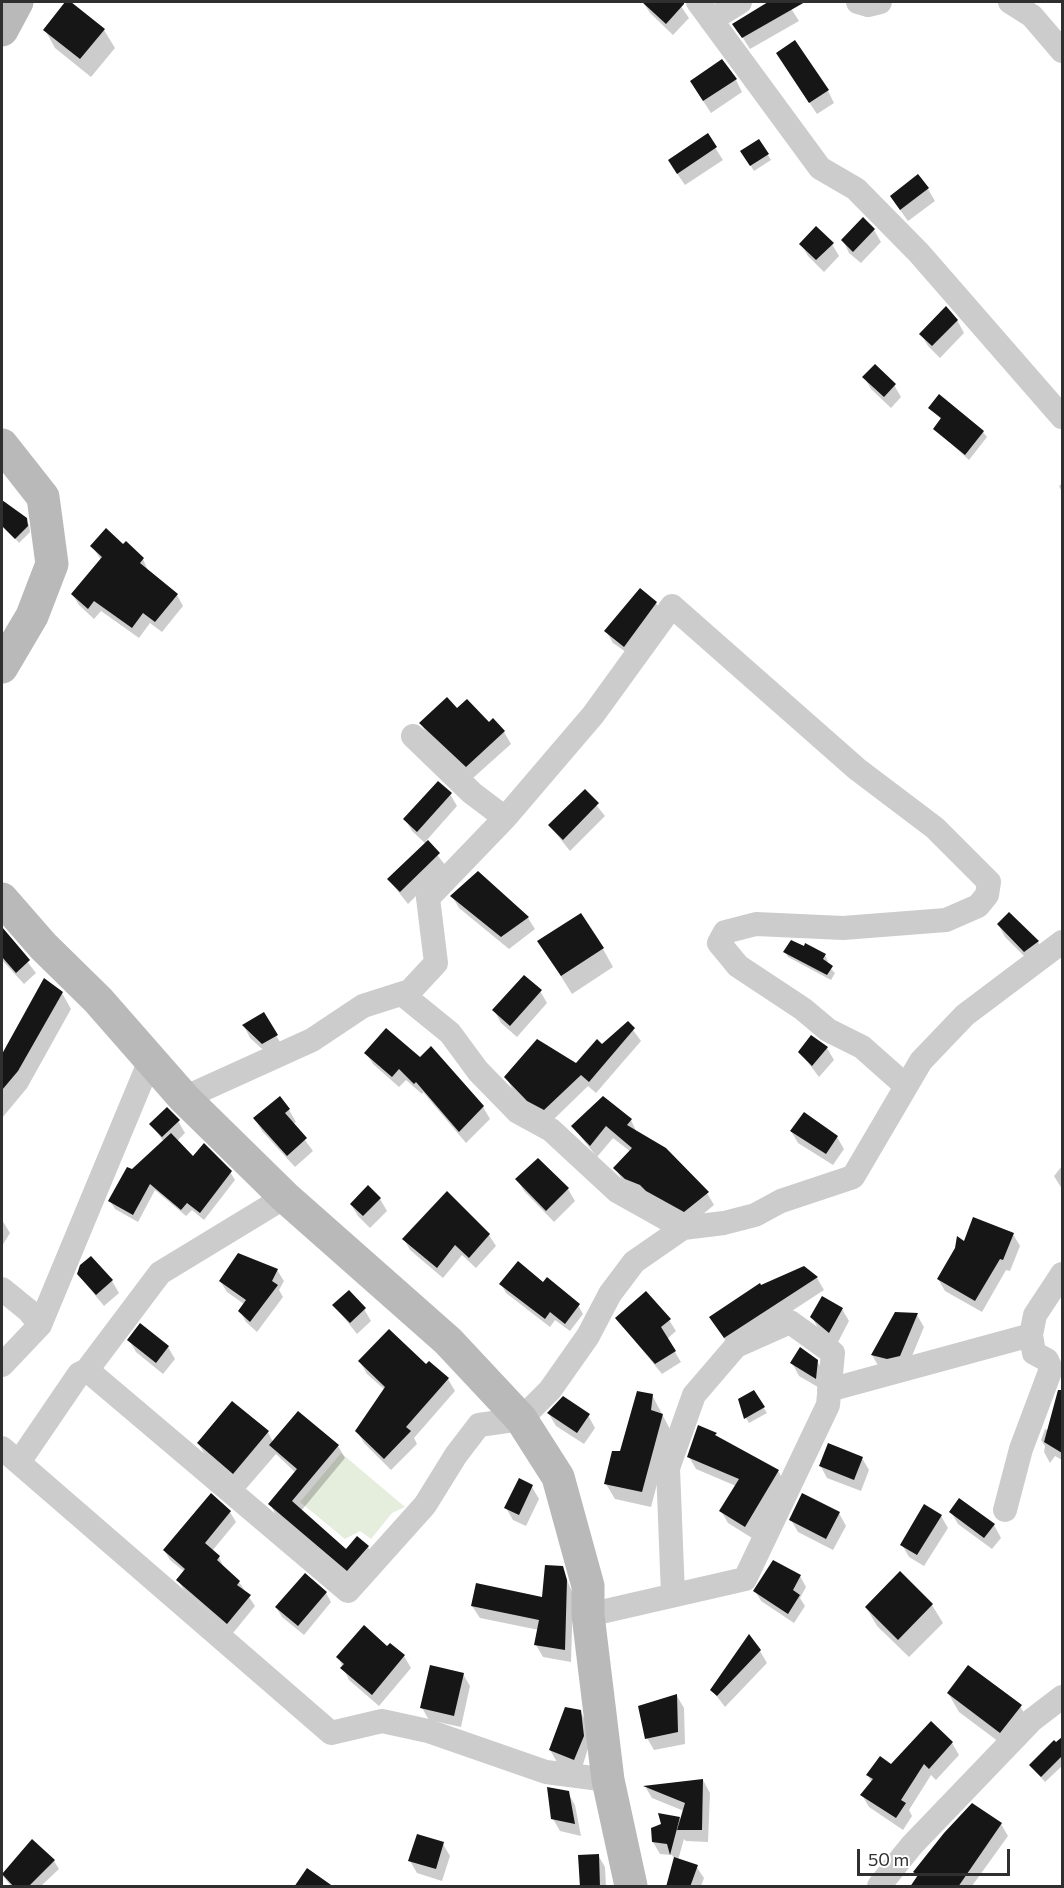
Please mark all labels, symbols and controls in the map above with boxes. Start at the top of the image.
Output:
scale bar [860,1837,1013,1875]
text: 50 m [868,1848,909,1870]

